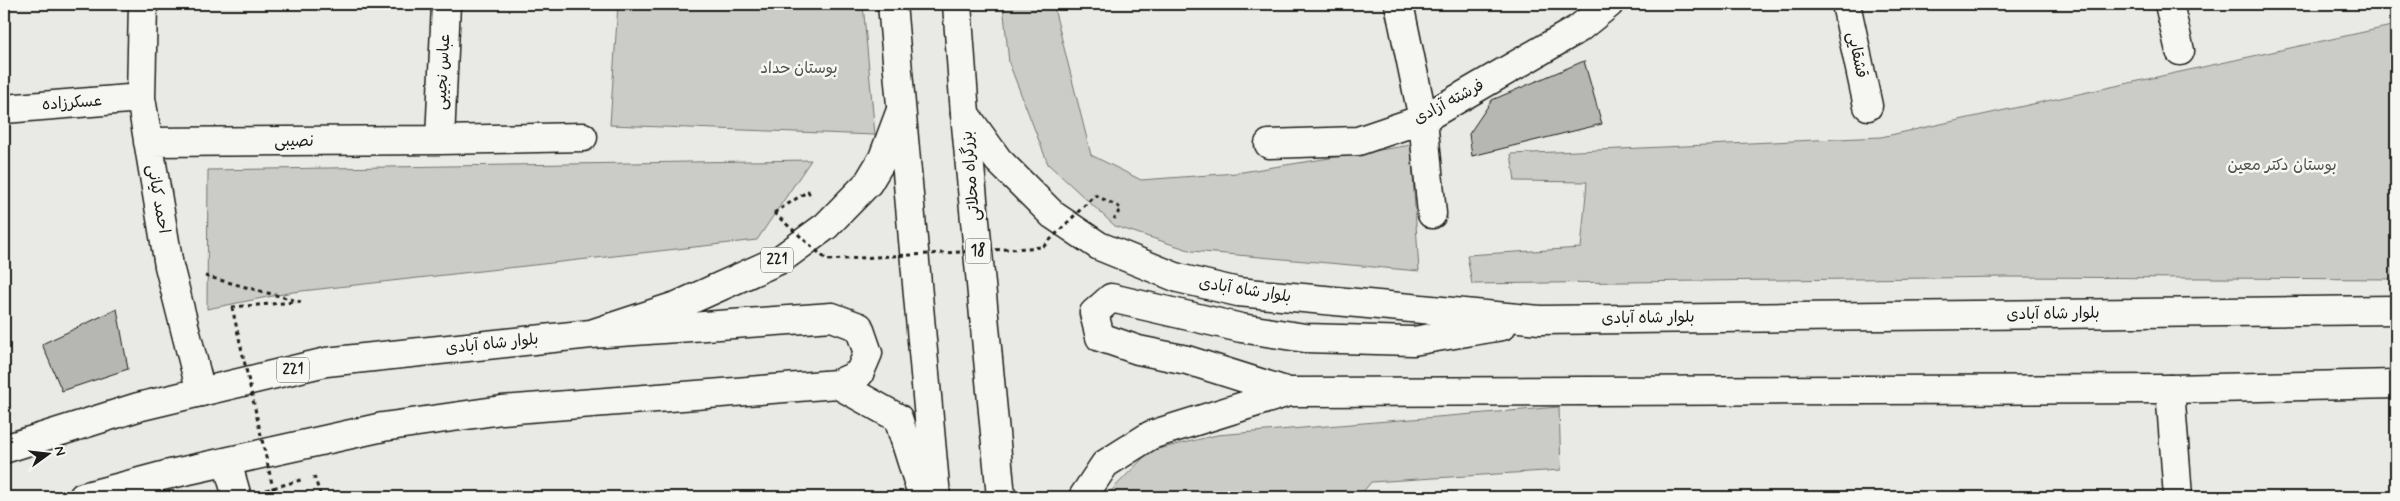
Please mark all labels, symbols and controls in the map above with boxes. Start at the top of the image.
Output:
street label: قشقایی [1842,30,1872,80]
street label: عباس نجیبی [431,33,455,111]
park label: بوستان حداد [760,58,838,79]
street label: فرشته آزادی [1410,75,1488,129]
street label: عسکرزاده [41,90,103,116]
street label: بزرگراه محلاتی [957,130,985,222]
street label: نصیبی [274,131,314,152]
park label: بوستان دکتر معین [2227,155,2337,176]
street label: احمد کیانی [142,163,174,235]
road number: 18 [966,238,990,264]
road number: 221 [761,248,793,272]
street label: بلوار شاه آبادی [1197,272,1293,308]
street label: بلوار شاه آبادی [2006,303,2100,325]
street label: بلوار شاه آبادی [1601,307,1695,329]
street label: بلوار شاه آبادی [445,329,539,359]
road number: 221 [277,358,309,382]
north arrow [22,428,72,478]
text: N [50,444,69,458]

